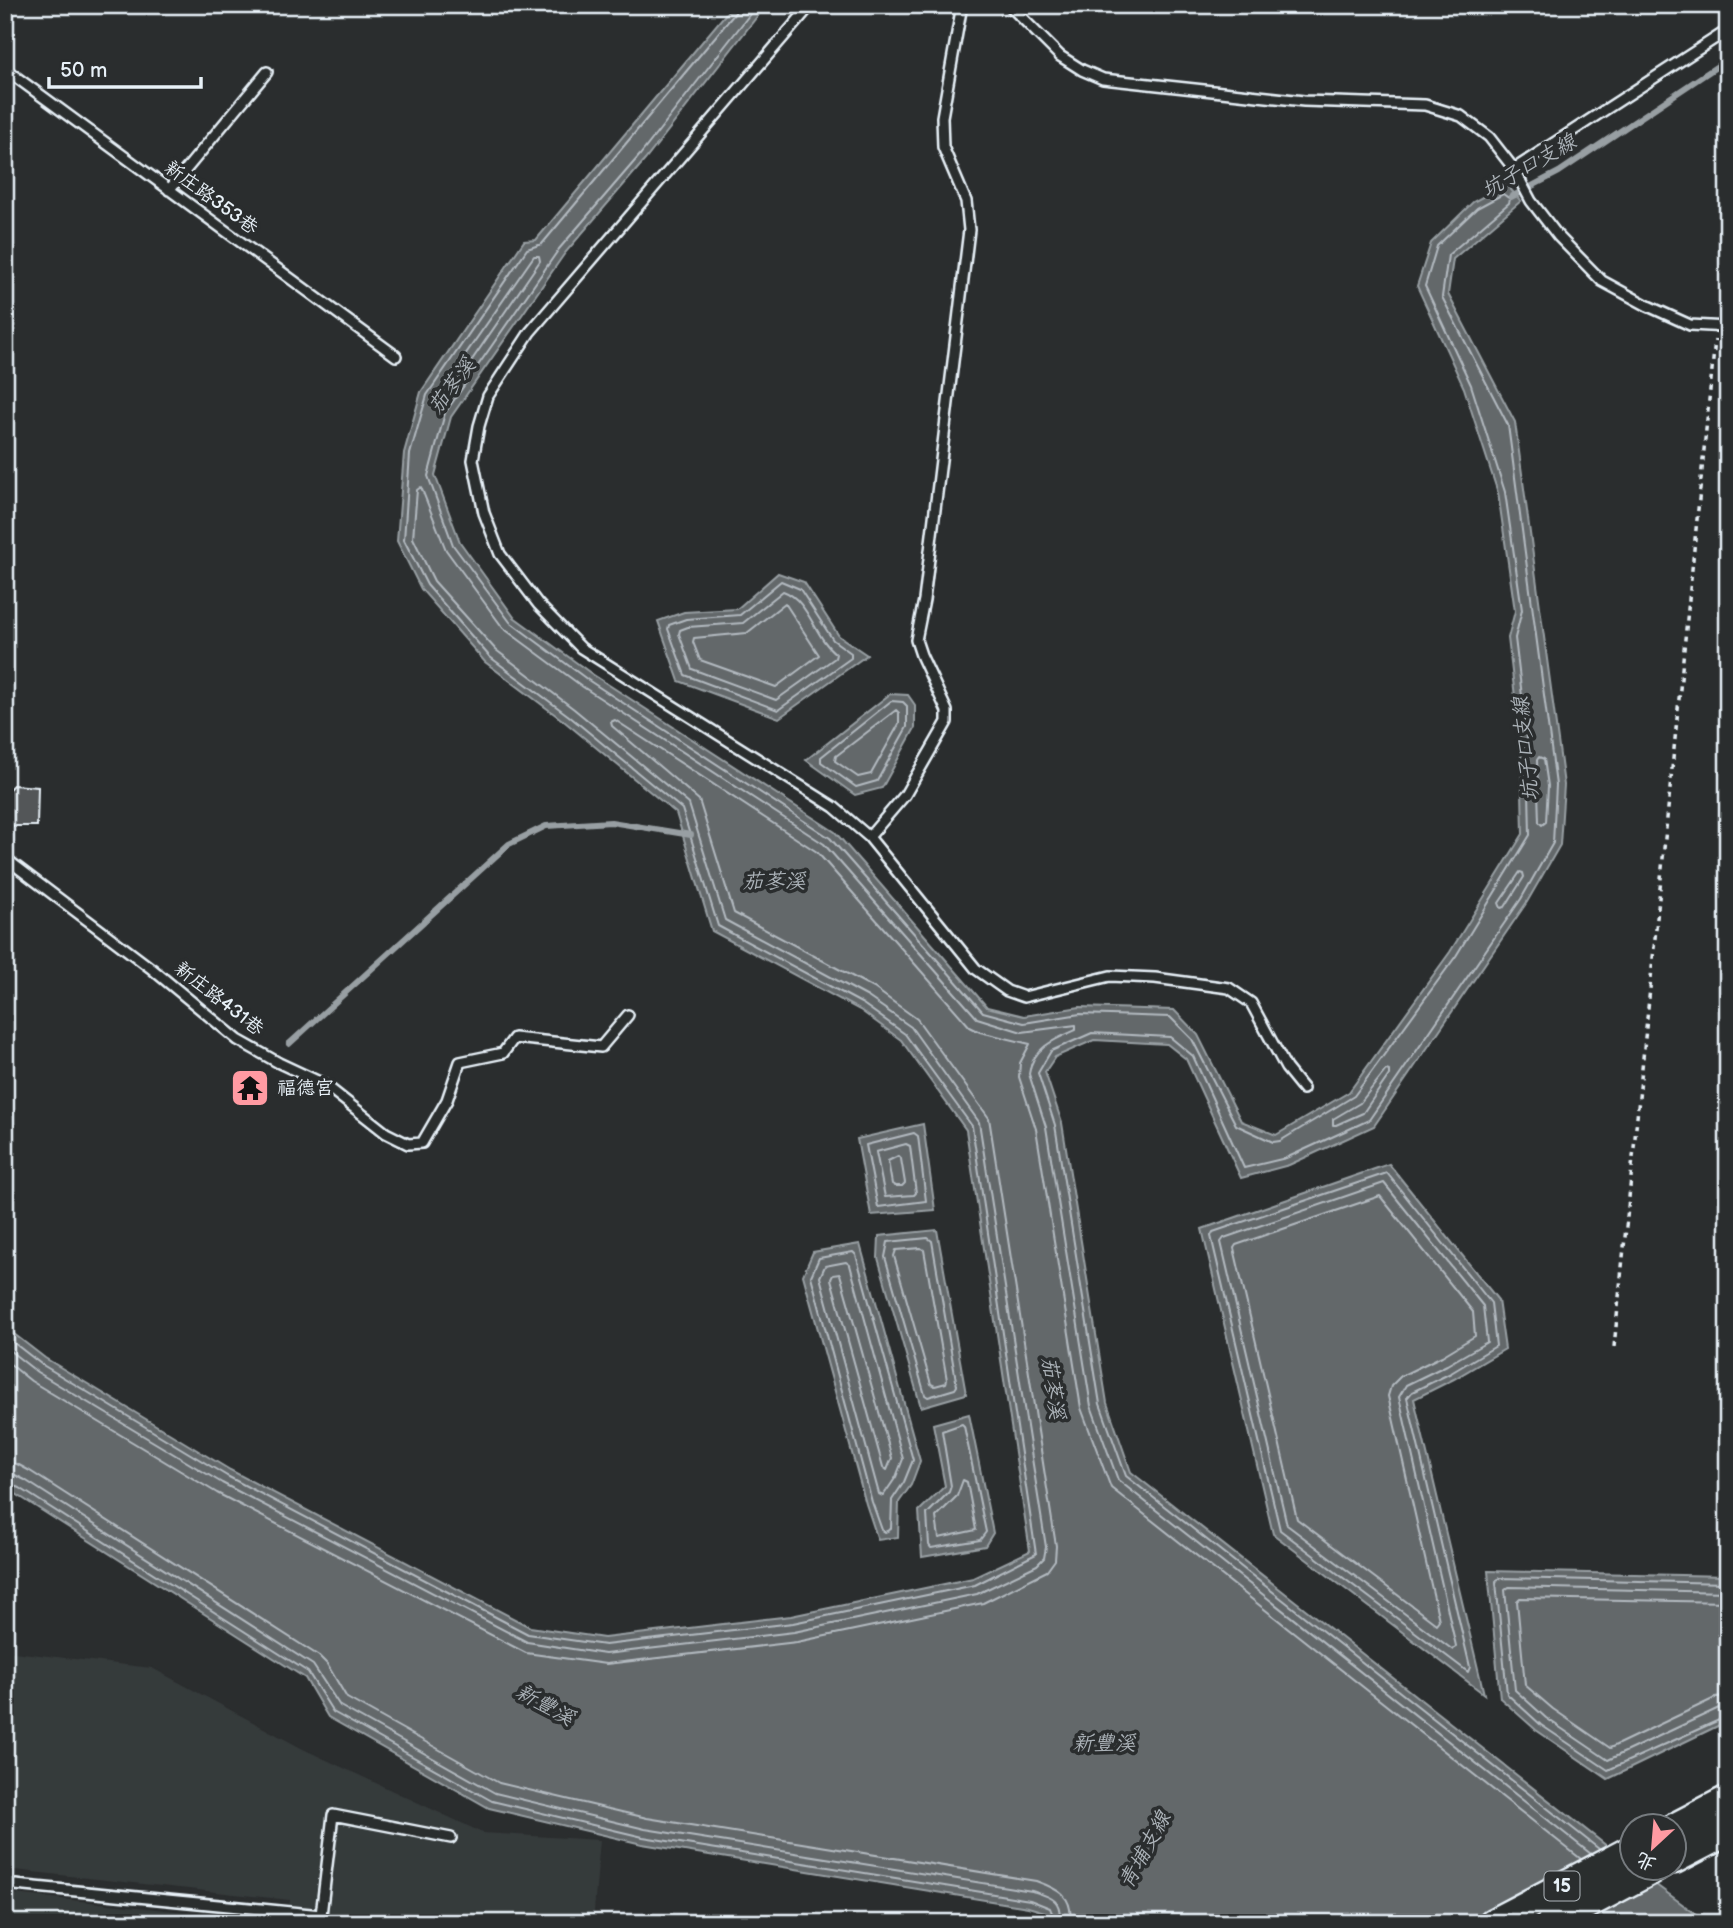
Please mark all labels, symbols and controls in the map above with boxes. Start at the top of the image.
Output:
scale bar [49,46,201,90]
text: 50 m [60,58,107,83]
water label: 坑子口支線 [1477,128,1582,203]
street label: 新庄路353巷 [160,156,262,240]
water label: 茄苳溪 [423,353,482,419]
water label: 坑子口支線 [1508,694,1544,803]
water label: 茄苳溪 [743,869,806,894]
street label: 新庄路431巷 [170,957,268,1041]
temple icon: 福德宫 [229,1067,271,1109]
place label: 福德宫 [277,1077,334,1100]
water label: 茄苳溪 [1036,1355,1070,1422]
water label: 新豐溪 [511,1679,579,1732]
water label: 新豐溪 [1073,1731,1136,1756]
water label: 青埔支線 [1114,1806,1177,1893]
north arrow [1618,1812,1688,1882]
text: 北 [1633,1846,1660,1875]
road number: 15 [1544,1872,1580,1900]

